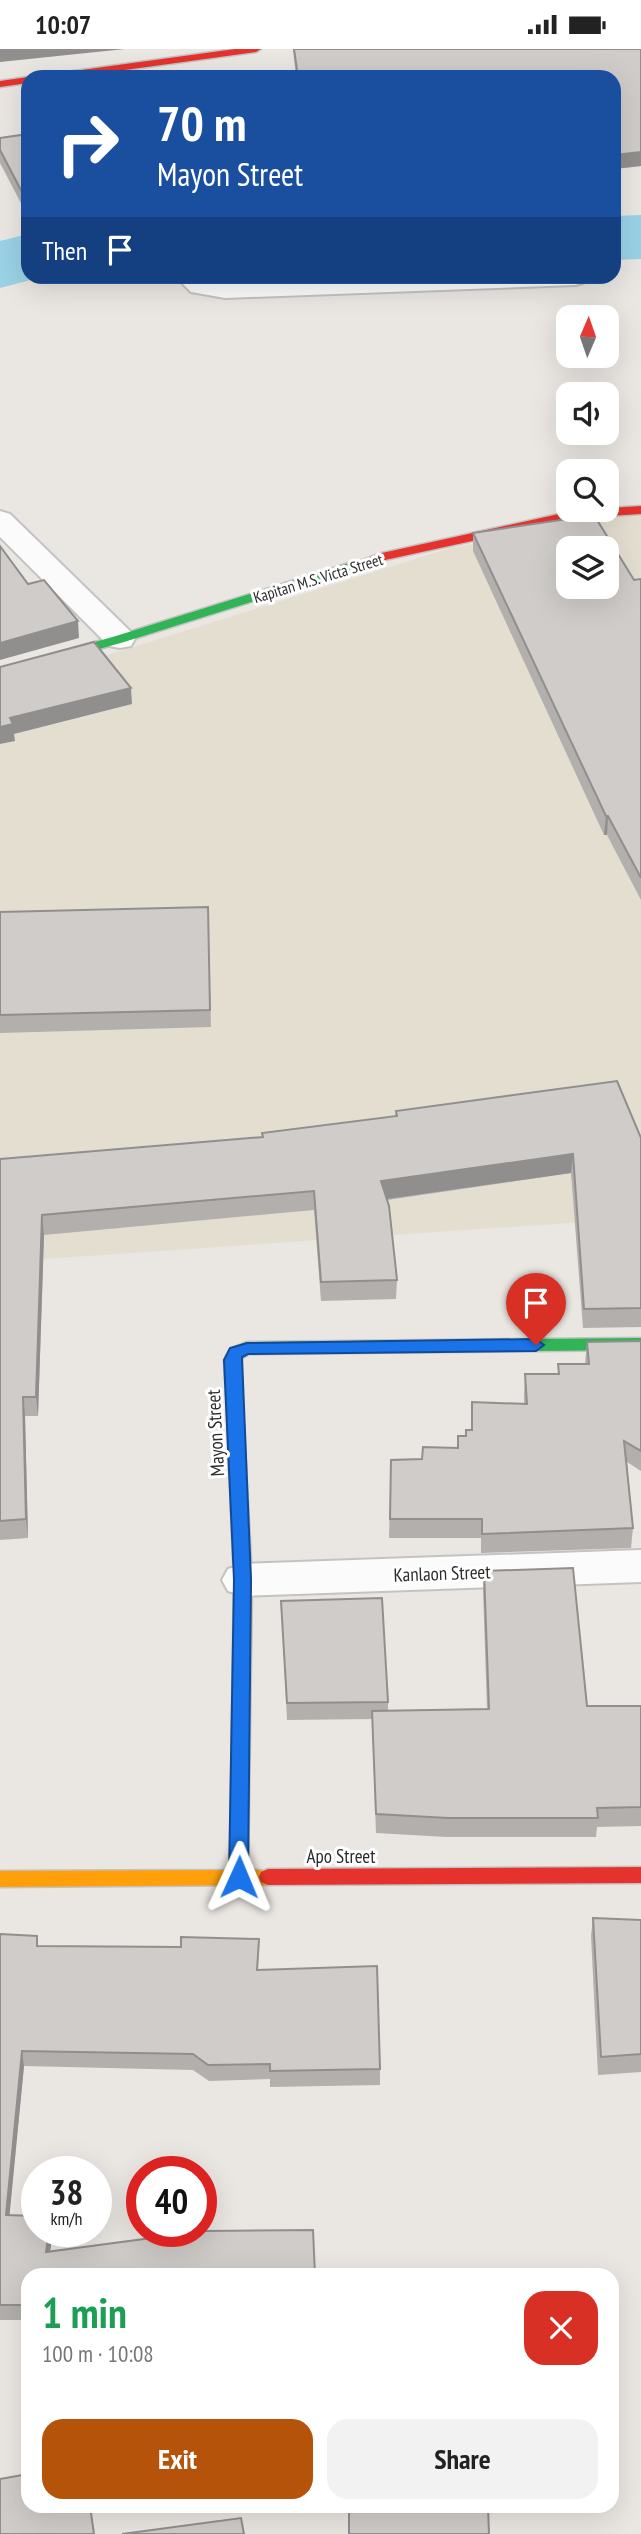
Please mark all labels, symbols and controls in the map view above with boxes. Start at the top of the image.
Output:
text: 10:07 [35,8,91,41]
text: 70 m [157,91,246,155]
icon: right [42,98,133,189]
text: Mayon Street [157,153,303,195]
icon: arrive [101,231,139,269]
text: Then [42,234,87,267]
north arrow [556,305,620,367]
map controls [556,305,619,599]
button: sound [556,382,619,445]
button: search [556,459,619,522]
button: layers [556,536,619,599]
street label: Kapitan M.S. Victa Street [251,549,386,607]
pin [506,1273,566,1345]
icon: arrive [517,1284,555,1322]
street label: Mayon Street [201,1388,229,1477]
street label: Kanlaon Street [393,1559,492,1587]
position arrow [202,1840,276,1914]
street label: Apo Street [307,1844,376,1868]
speed limit sign: 40 [126,2156,217,2247]
text: 38 [50,2169,83,2215]
text: km/h [51,2207,82,2230]
text: 1 min [42,2285,127,2340]
button: close [524,2291,598,2365]
text: 100 m · 10:08 [42,2339,154,2368]
button: Exit [42,2419,313,2499]
button: Share [327,2419,598,2499]

